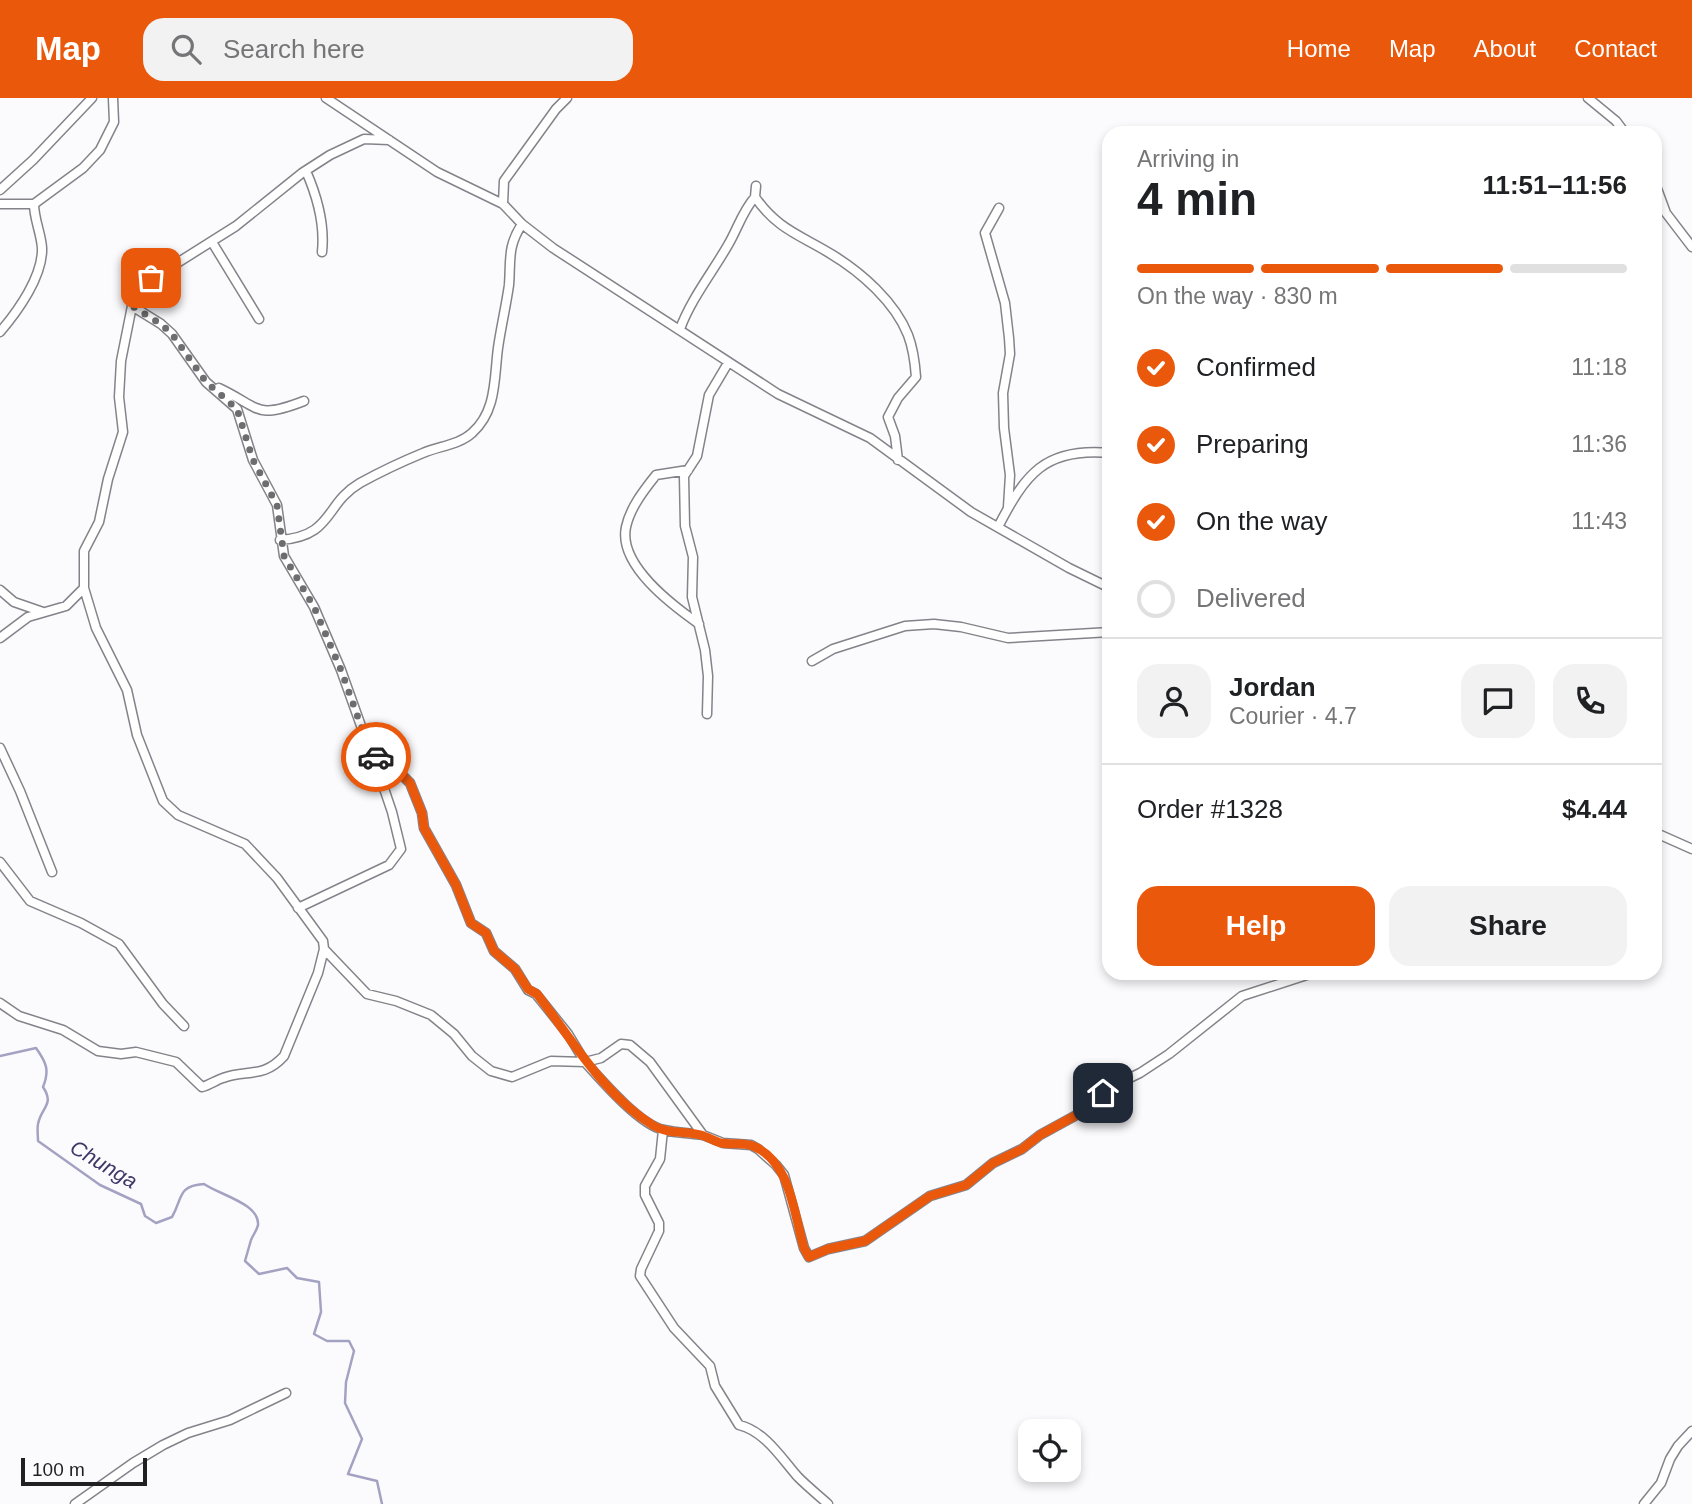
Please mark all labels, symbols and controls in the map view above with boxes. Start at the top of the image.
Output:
search box [143,18,633,81]
text: Map [35,30,101,67]
icon: search [167,30,205,68]
text: Search here [223,34,365,64]
text: Home [1287,35,1351,62]
text: Map [1389,35,1436,62]
text: About [1474,35,1536,62]
text: Contact [1574,35,1657,62]
text: Arriving in [1137,146,1239,172]
text: 11:51–11:56 [1482,170,1627,200]
text: 4 min [1137,173,1257,225]
pin [121,248,181,308]
icon: bag [132,259,170,297]
text: On the way · 830 m [1137,283,1338,309]
icon: check [1137,349,1175,387]
text: Confirmed [1196,352,1316,382]
text: 11:18 [1571,354,1627,380]
icon: check [1137,426,1175,464]
text: Preparing [1196,429,1309,459]
text: 11:36 [1571,431,1627,457]
icon: check [1137,503,1175,541]
text: On the way [1196,506,1328,536]
text: 11:43 [1571,508,1627,534]
text: Delivered [1196,583,1306,613]
button: person [1137,664,1211,738]
button: chat [1461,664,1535,738]
button: phone [1553,664,1627,738]
text: Jordan [1229,672,1316,702]
text: Courier · 4.7 [1229,703,1357,729]
courier [341,722,411,792]
icon: car [357,738,395,776]
text: Order #1328 [1137,794,1283,824]
text: $4.44 [1562,794,1627,824]
button: Help [1137,886,1375,966]
button: Share [1389,886,1627,966]
pin [1073,1063,1133,1123]
icon: home [1084,1074,1122,1112]
water label: Chunga [67,1135,141,1193]
map controls [1018,1419,1081,1482]
button: locate [1018,1419,1081,1482]
scale bar [21,1455,147,1487]
text: 100 m [32,1459,85,1480]

